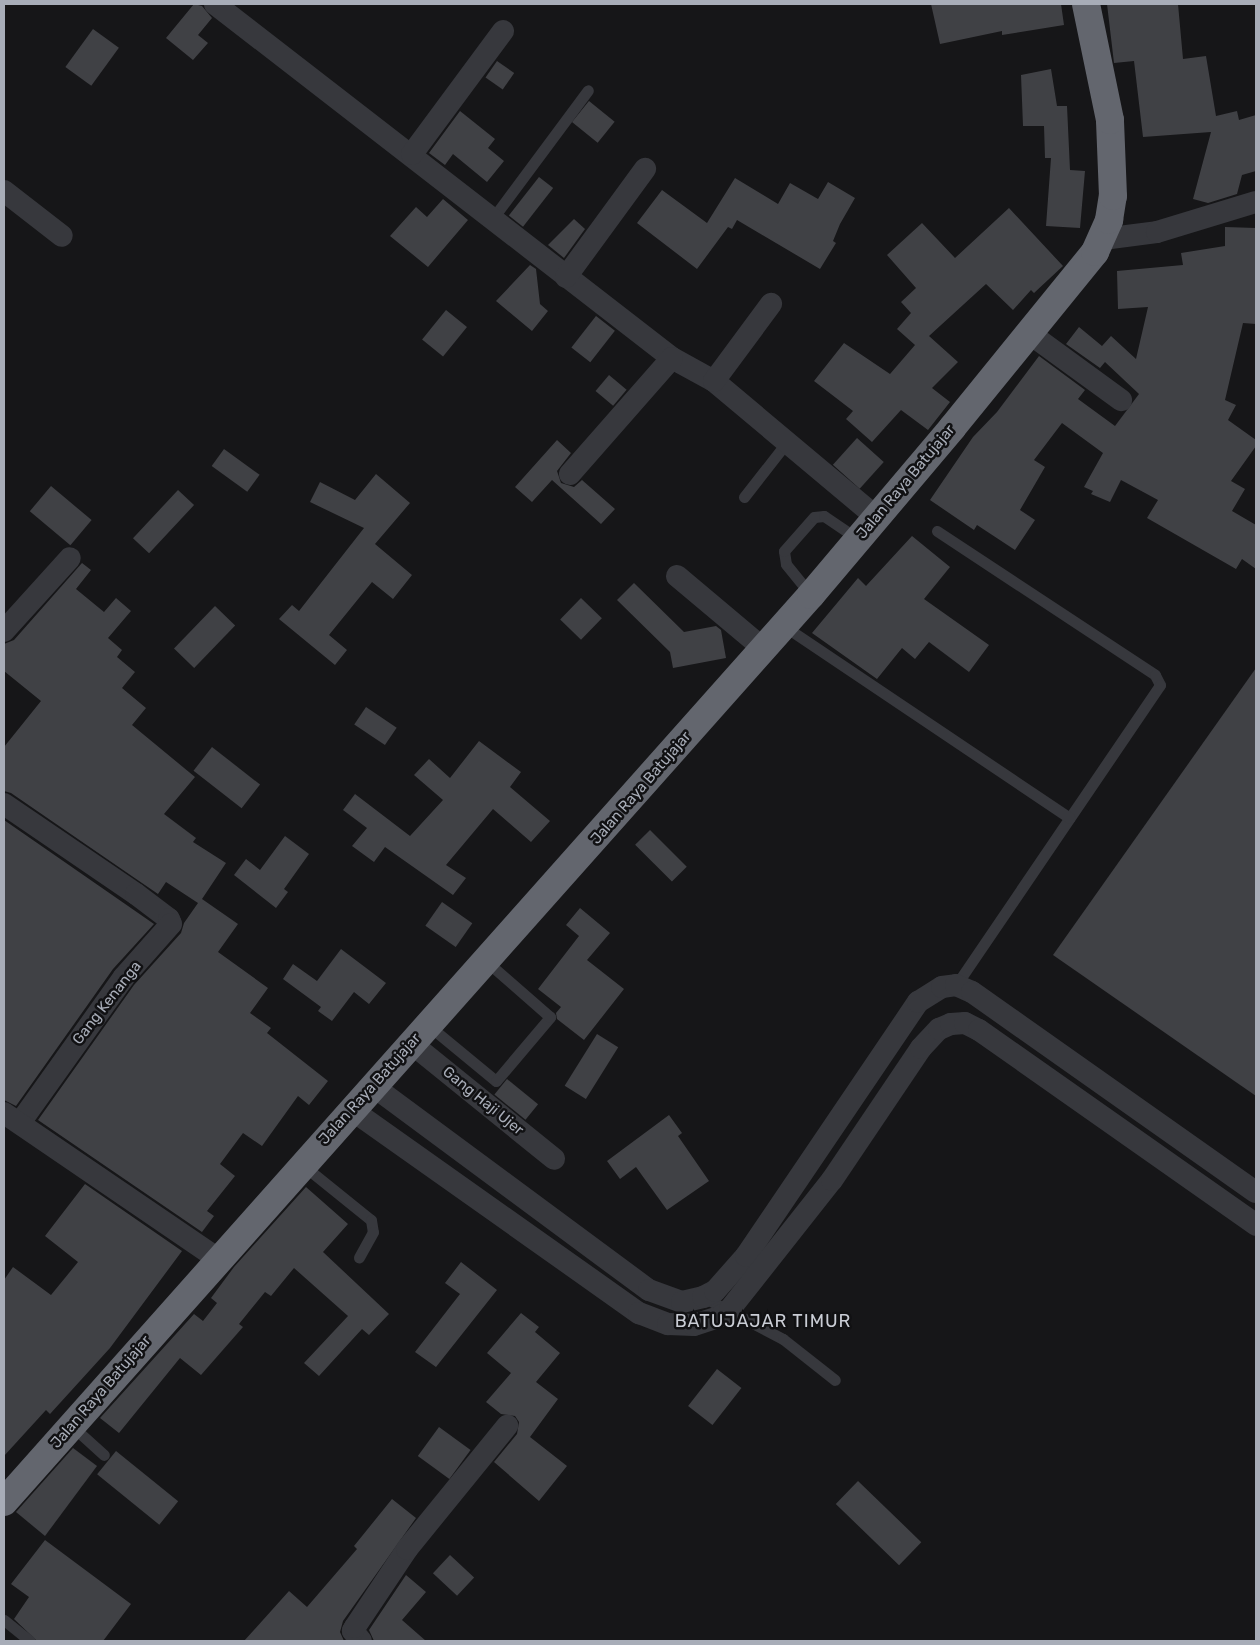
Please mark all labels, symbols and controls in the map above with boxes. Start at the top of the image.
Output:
street label: Jalan Raya Batujajar [853,421,959,543]
street label: Jalan Raya Batujajar [587,728,695,848]
street label: Gang Kenanga [69,958,145,1048]
street label: Jalan Raya Batujajar [315,1030,425,1148]
street label: Gang Haji Ujer [439,1063,527,1139]
district label: BATUJAJAR TIMUR [673,1310,853,1332]
street label: Jalan Raya Batujajar [47,1332,155,1452]

